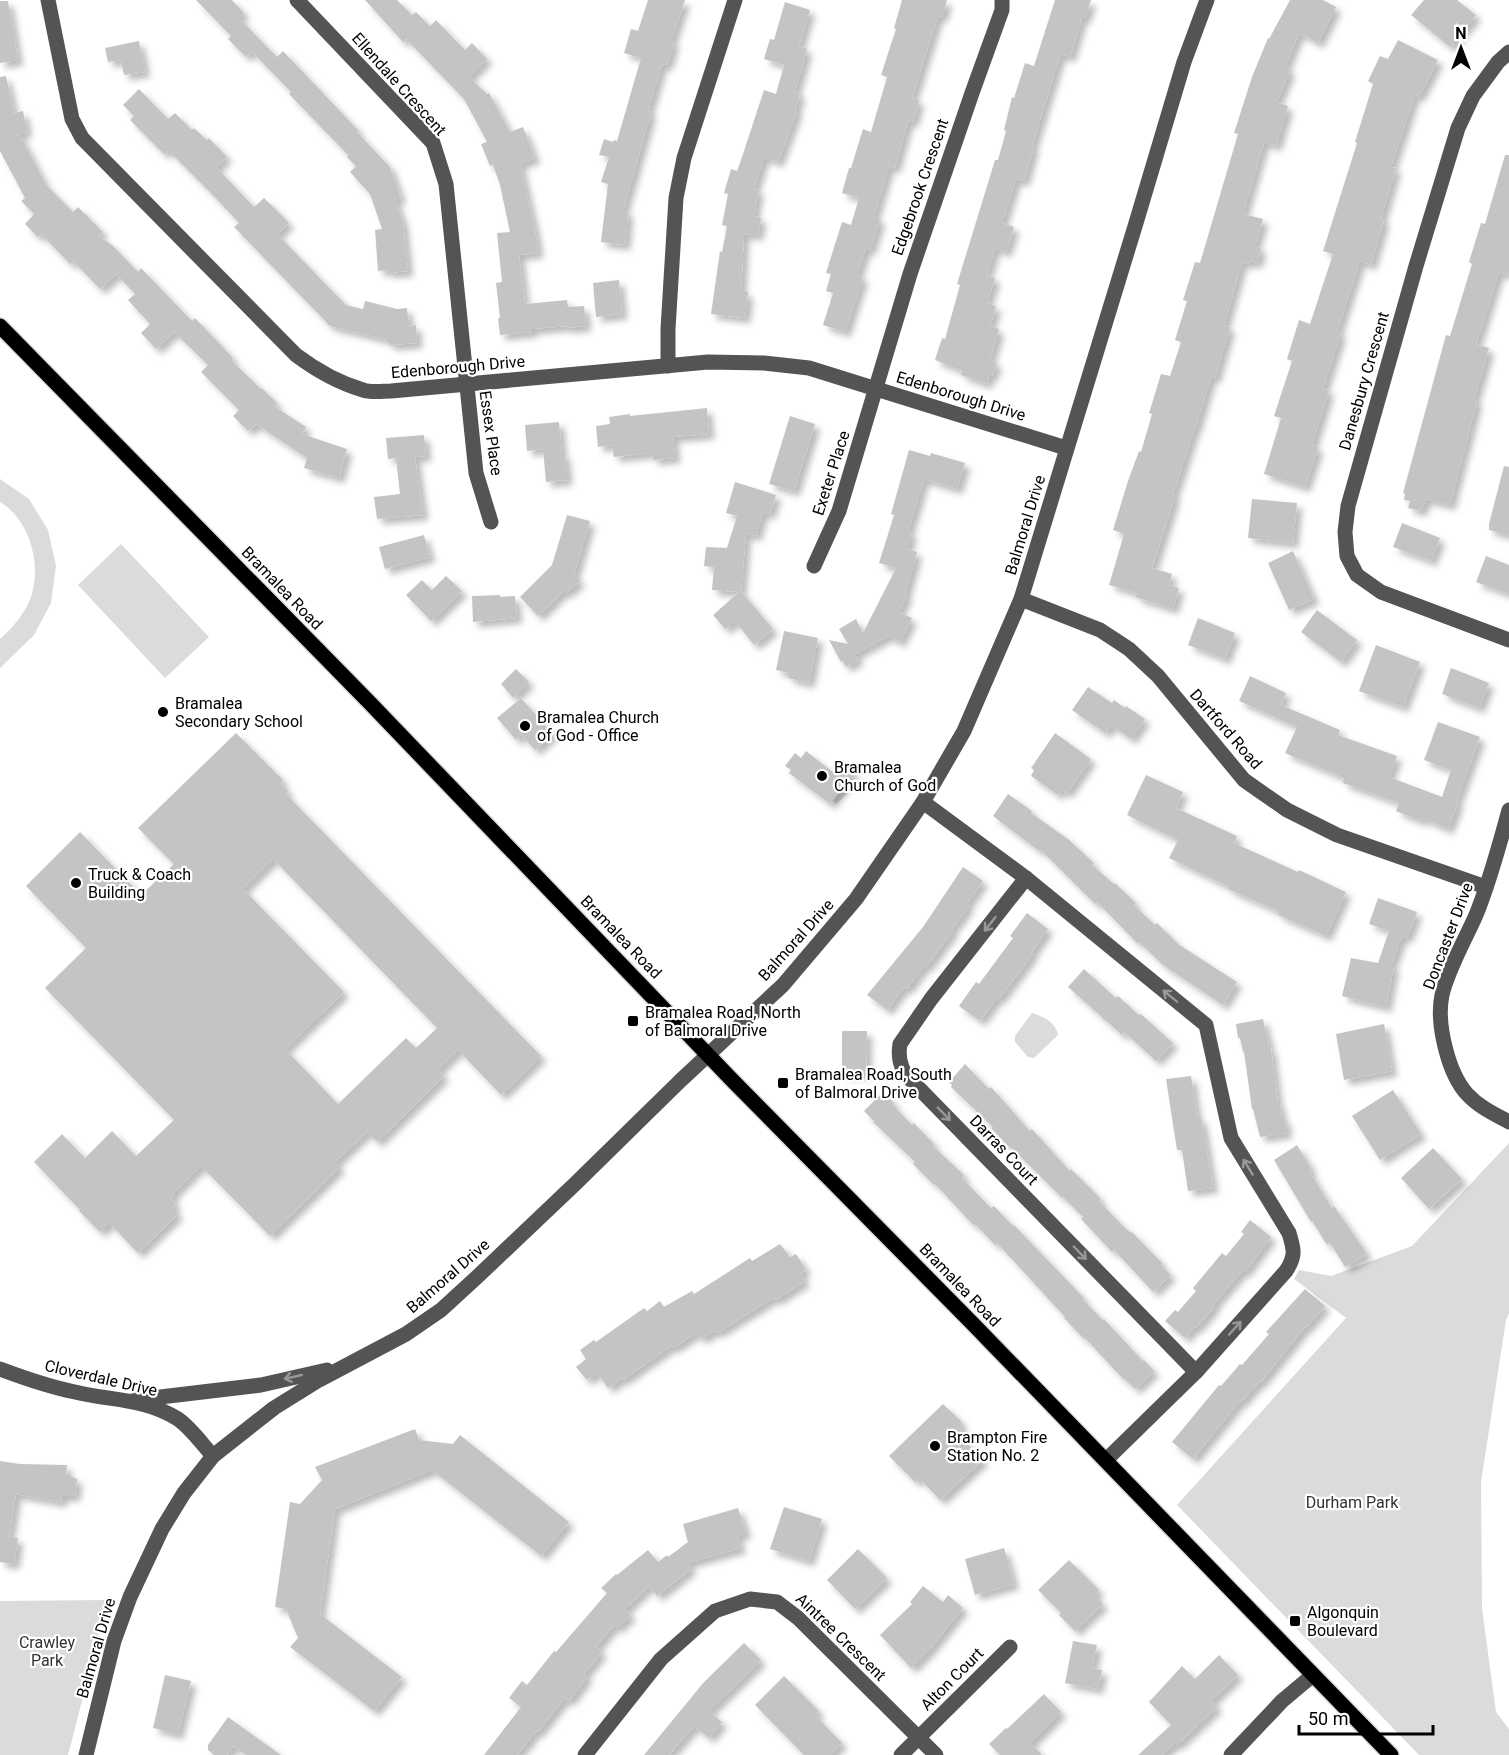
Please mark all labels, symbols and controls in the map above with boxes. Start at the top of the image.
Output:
north arrow [1431,18,1491,78]
text: N [1455,24,1467,43]
street label: Ellendale Crescent [348,29,450,139]
street label: Edgebrook Crescent [888,116,952,258]
street label: Danesbury Crescent [1335,310,1393,452]
street label: Edenborough Drive [390,352,526,382]
street label: Edenborough Drive [894,367,1028,425]
street label: Essex Place [476,389,506,477]
street label: Exeter Place [808,428,854,518]
street label: Balmoral Drive [1001,473,1049,577]
street label: Bramalea Road [238,542,326,634]
street label: Dartford Road [1186,685,1266,773]
place label: Bramalea Secondary School [175,694,303,731]
marker: Bramalea Secondary School [156,705,170,719]
place label: Bramalea Church of God - Office [537,708,659,745]
marker: Bramalea Church of God - Office [518,719,532,733]
place label: Bramalea Church of God [834,758,936,795]
marker: Bramalea Church of God [815,769,829,783]
place label: Truck & Coach Building [88,865,191,902]
marker: Truck & Coach Building [69,876,83,890]
street label: Doncaster Drive [1419,880,1477,992]
street label: Bramalea Road [577,891,665,983]
street label: Balmoral Drive [754,895,838,985]
one-way arrow [984,915,996,931]
one-way arrow [1163,990,1179,1003]
place label: Bramalea Road, North of Balmoral Drive [645,1003,801,1040]
marker: Bramalea Road, North of Balmoral Drive [626,1014,640,1028]
place label: Bramalea Road, South of Balmoral Drive [795,1065,952,1102]
marker: Bramalea Road, South of Balmoral Drive [776,1076,790,1090]
one-way arrow [936,1106,951,1121]
street label: Darras Court [966,1111,1042,1189]
one-way arrow [1242,1159,1254,1176]
street label: Balmoral Drive [403,1235,493,1317]
street label: Bramalea Road [916,1239,1004,1331]
one-way arrow [1073,1246,1087,1261]
one-way arrow [1228,1321,1242,1336]
street label: Cloverdale Drive [43,1356,159,1400]
one-way arrow [284,1372,303,1384]
place label: Brampton Fire Station No. 2 [947,1428,1047,1465]
marker: Brampton Fire Station No. 2 [928,1439,942,1453]
park label: Durham Park [1306,1493,1399,1512]
street label: Aintree Crescent [792,1589,890,1685]
street label: Balmoral Drive [73,1596,119,1700]
place label: Algonquin Boulevard [1307,1603,1379,1640]
marker: Algonquin Boulevard [1288,1614,1302,1628]
park label: Crawley Park [19,1633,75,1670]
street label: Alton Court [917,1644,987,1714]
scale bar [1299,1698,1432,1736]
text: 50 m [1308,1708,1348,1729]

